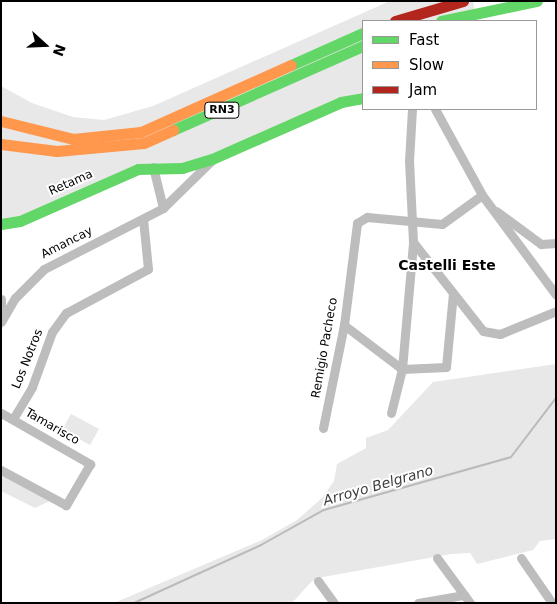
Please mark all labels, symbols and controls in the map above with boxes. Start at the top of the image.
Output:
north arrow [20,20,70,70]
legend [362,20,537,110]
text: Fast [409,31,439,49]
text: N [50,42,69,58]
text: Slow [409,56,444,74]
text: Jam [409,81,437,99]
road number: RN3 [203,102,241,118]
street label: Retama [47,167,95,199]
street label: Amancay [39,224,95,262]
district label: Castelli Este [398,257,496,273]
street label: Remigio Pacheco [309,297,341,399]
street label: Los Notros [9,327,47,391]
street label: Tamarisco [22,406,82,448]
water label: Arroyo Belgrano [321,461,435,509]

